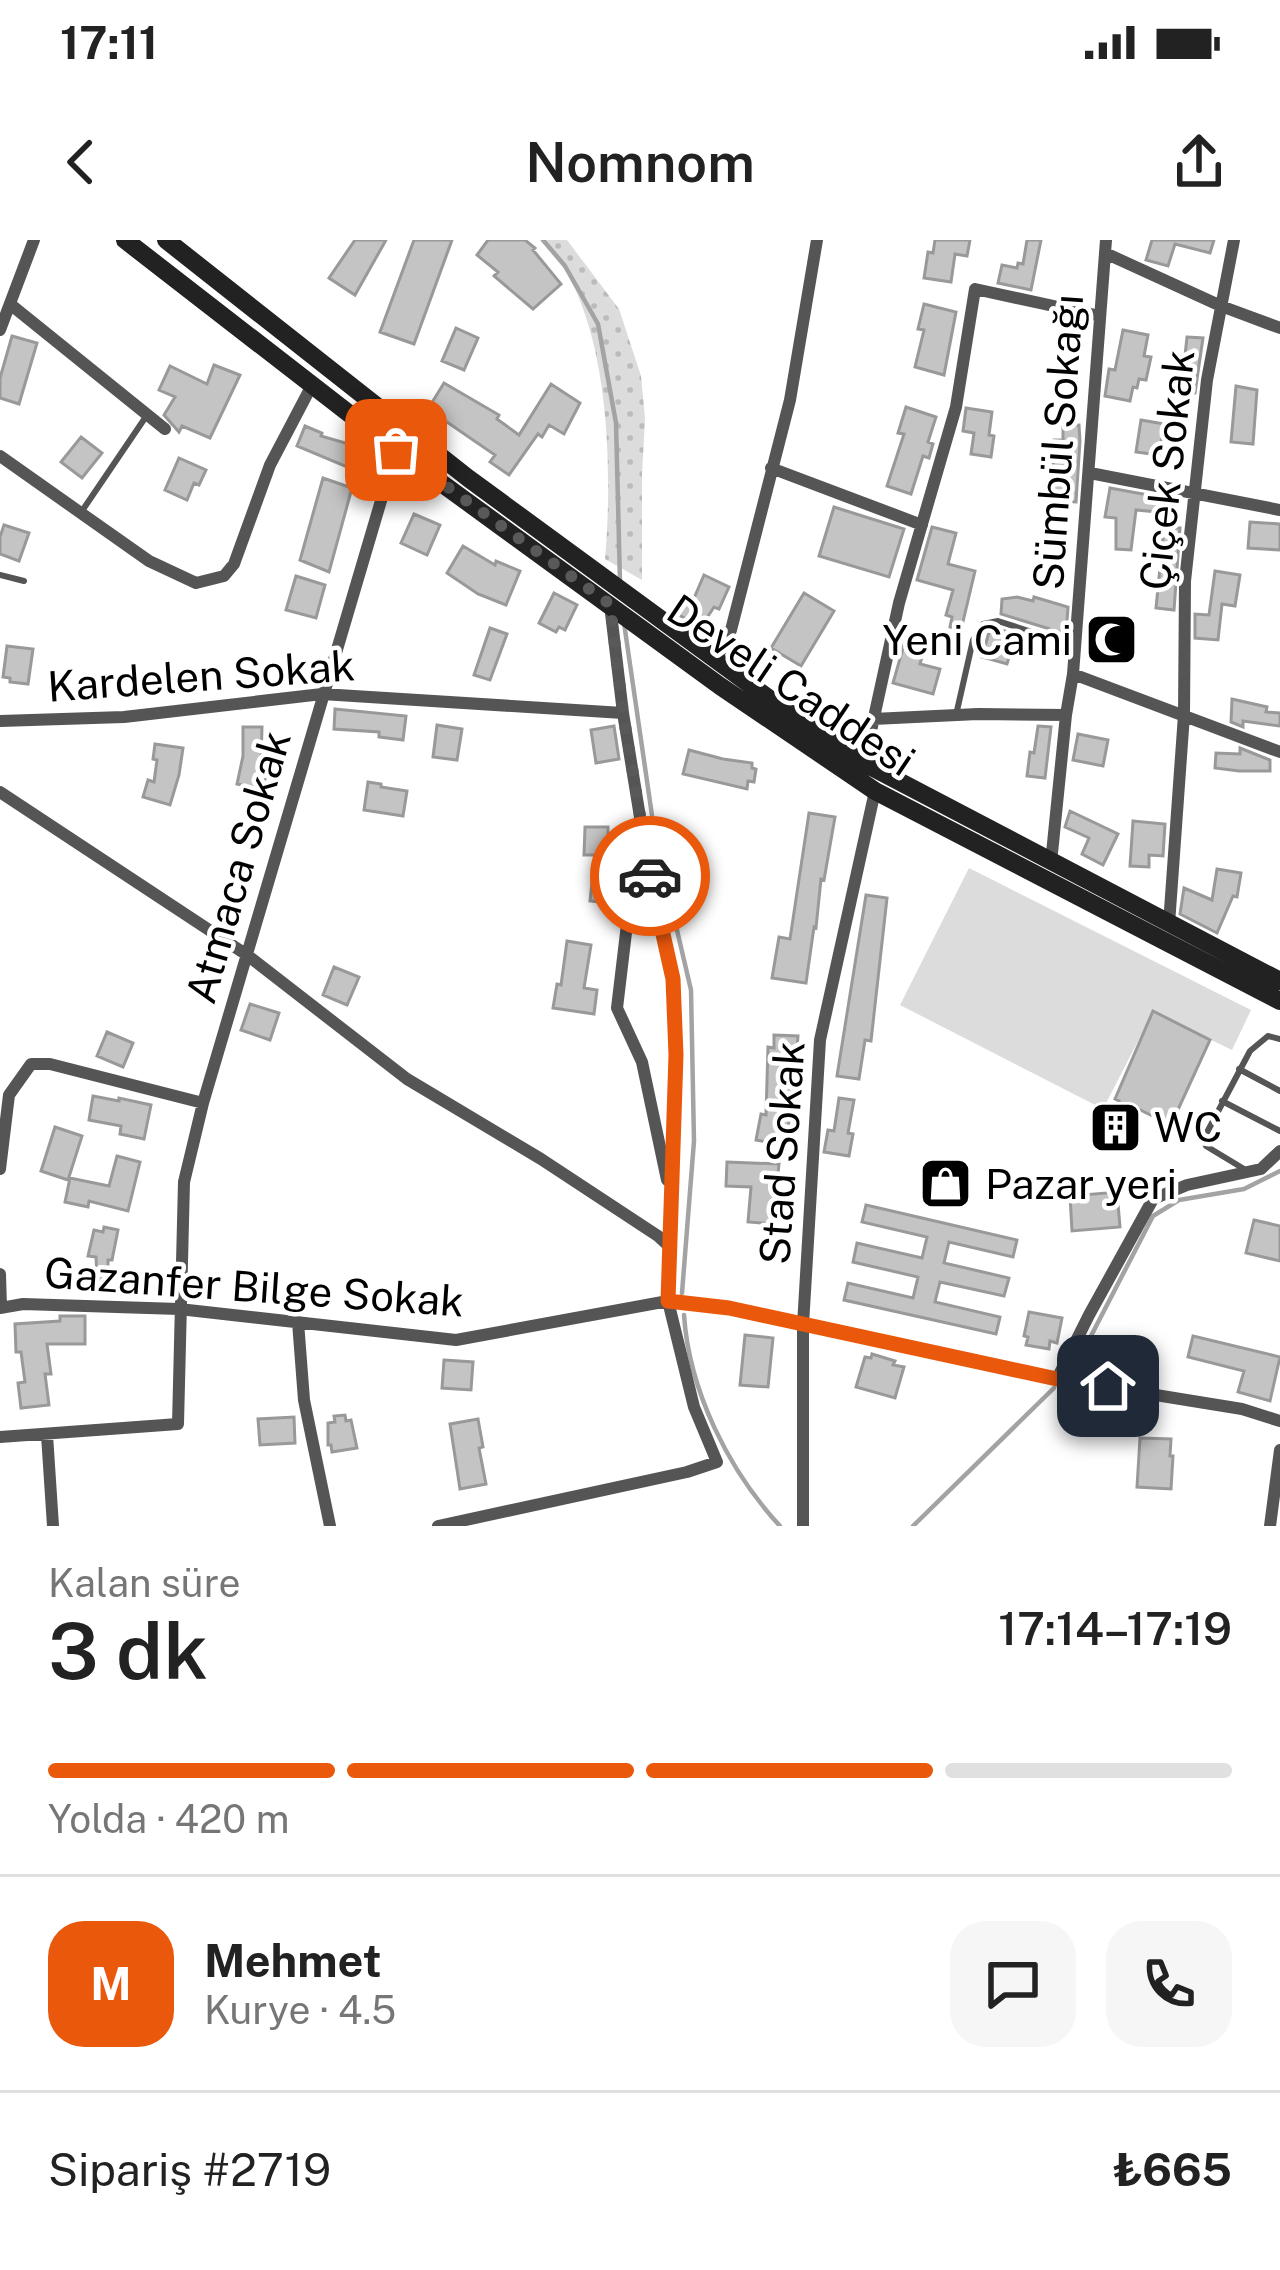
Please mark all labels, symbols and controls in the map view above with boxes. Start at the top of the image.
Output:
text: 17:11 [60,16,158,69]
icon: back [48,129,114,195]
icon: share [1166,129,1232,195]
text: Nomnom [525,131,755,194]
street label: Sümbül Sokağı [1023,293,1092,591]
street label: Çiçek Sokak [1130,347,1203,592]
pin [345,399,447,501]
icon: bag [363,417,429,483]
street label: Develi Caddesi [659,584,924,785]
mosque icon: Yeni Cami [1083,612,1139,668]
place label: Yeni Cami [882,615,1072,664]
street label: Kardelen Sokak [46,640,356,711]
street label: Atmaca Sokak [175,725,300,1009]
courier [590,816,710,936]
icon: car [617,843,683,909]
street label: Stad Sokak [749,1040,814,1266]
building icon: WC [1087,1099,1143,1155]
place label: WC [1154,1102,1222,1151]
shop icon: Pazar yeri [918,1156,974,1212]
place label: Pazar yeri [985,1159,1177,1208]
street label: Gazanfer Bilge Sokak [43,1247,466,1326]
pin [1057,1335,1159,1437]
icon: home [1075,1353,1141,1419]
text: Kalan süre [48,1560,241,1606]
text: 17:14–17:19 [998,1602,1232,1655]
text: 3 dk [48,1605,208,1697]
text: Yolda · 420 m [48,1796,289,1842]
button: chat [950,1921,1076,2047]
button: phone [1106,1921,1232,2047]
text: Mehmet [204,1934,382,1987]
text: M [90,1957,132,2010]
text: Kurye · 4.5 [204,1987,396,2033]
text: Sipariş #2719 [48,2143,331,2196]
text: ₺665 [1113,2143,1232,2196]

